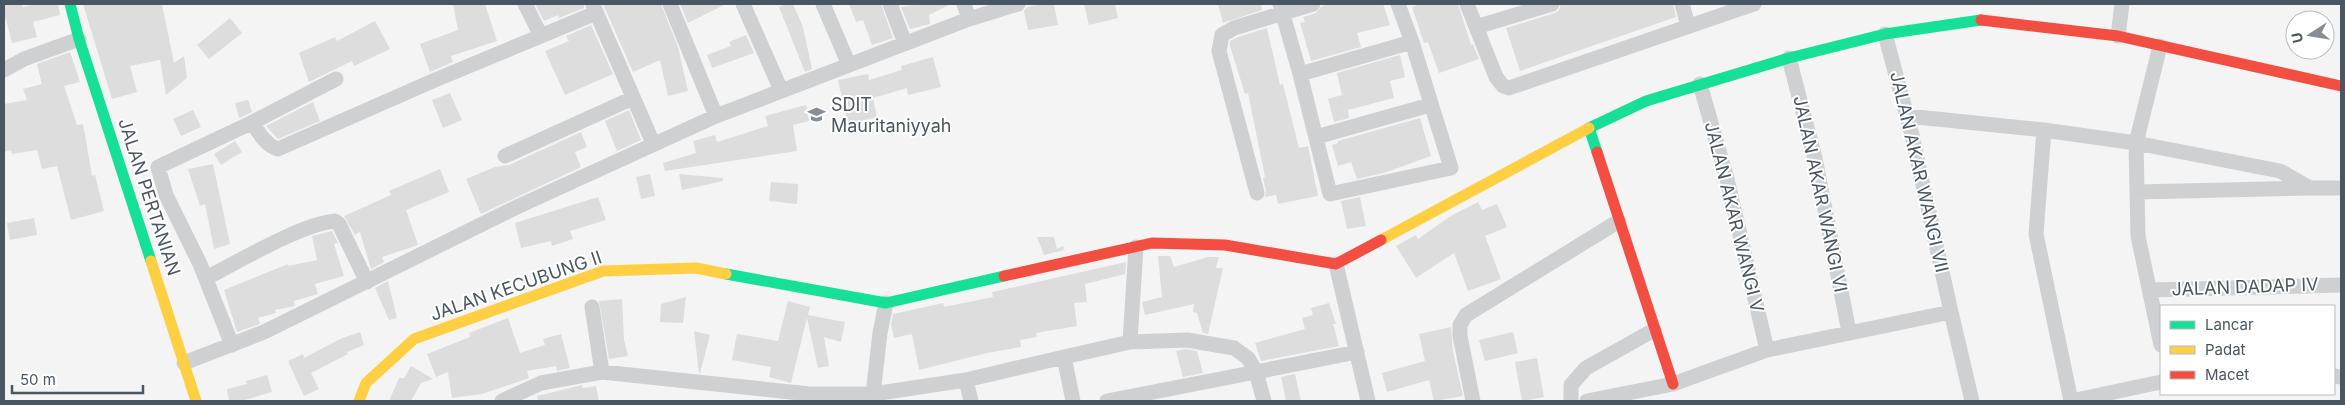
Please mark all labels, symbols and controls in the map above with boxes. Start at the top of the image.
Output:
north arrow [2285,10,2335,60]
text: U [2287,31,2306,45]
street label: JALAN AKAR WANGI VII [1886,70,1953,274]
place label: SDIT Mauritaniyyah [831,94,951,136]
street label: JALAN AKAR WANGI VI [1789,94,1852,294]
school or university icon: SDIT Mauritaniyyah [807,105,827,125]
street label: JALAN PERTANIAN [114,115,185,278]
street label: JALAN AKAR WANGI V [1701,119,1768,314]
street label: JALAN KECUBUNG II [427,246,604,325]
street label: JALAN DADAP IV [2171,273,2319,300]
legend [2160,305,2335,395]
text: Lancar [2205,315,2254,334]
text: Padat [2205,340,2246,359]
scale bar [12,362,144,394]
text: Macet [2205,365,2249,384]
text: 50 m [20,370,56,389]

